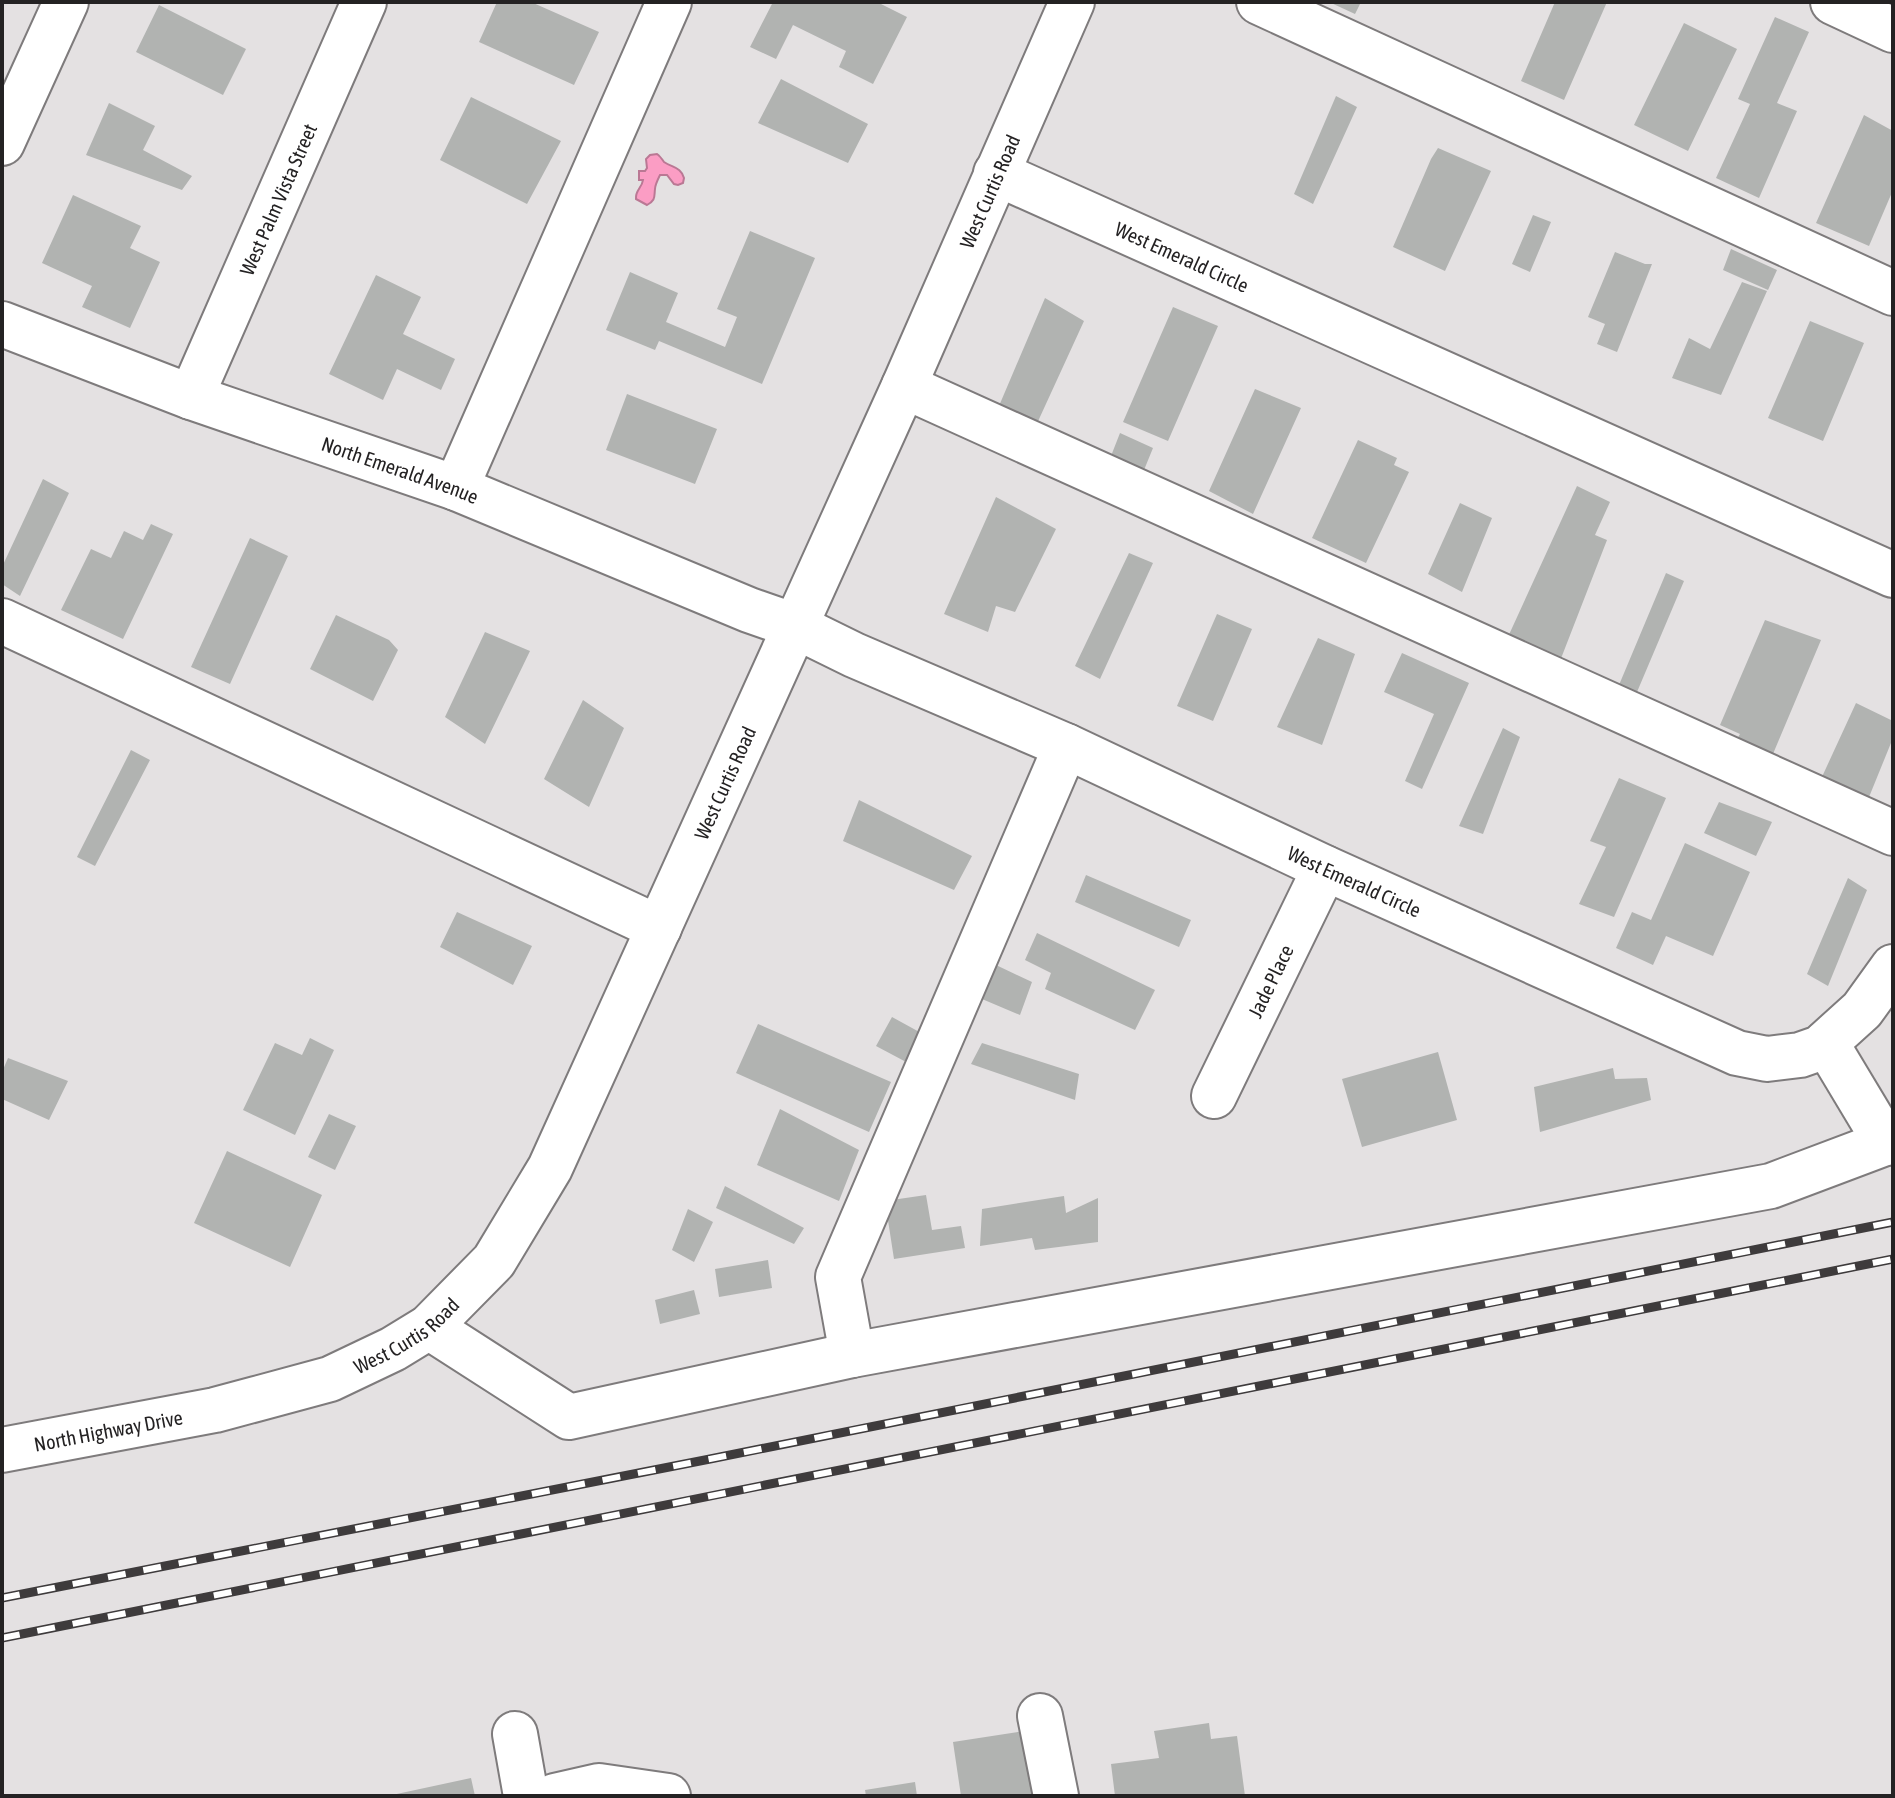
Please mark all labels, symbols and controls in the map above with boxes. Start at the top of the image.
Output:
street label: West Palm Vista Street [234,120,321,278]
street label: West Curtis Road [954,131,1024,251]
street label: West Emerald Circle [1112,217,1253,296]
street label: North Emerald Avenue [319,431,482,508]
street label: West Curtis Road [689,723,760,843]
street label: West Emerald Circle [1284,841,1425,921]
street label: Jade Place [1243,941,1297,1021]
street label: West Curtis Road [350,1293,463,1378]
street label: North Highway Drive [32,1405,184,1455]

